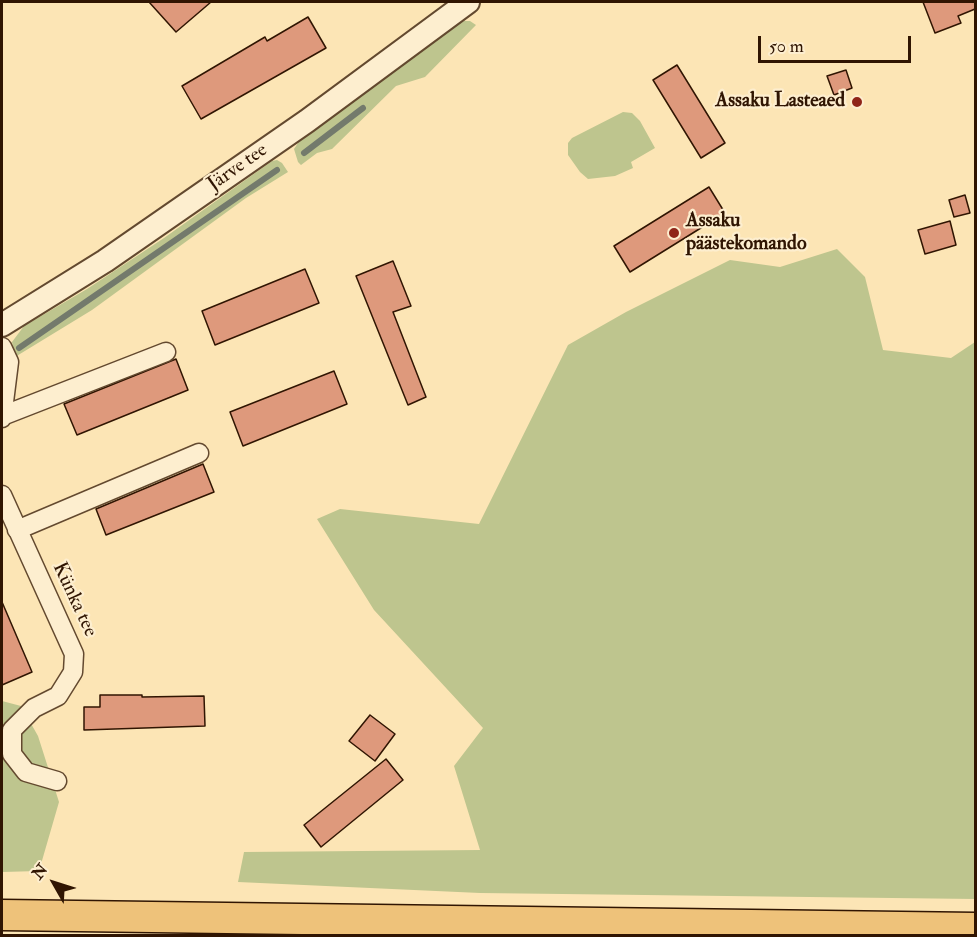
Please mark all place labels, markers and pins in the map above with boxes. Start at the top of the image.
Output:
place label: Assaku Lasteaed [716,90,845,114]
marker: Assaku Lasteaed [850,95,864,109]
place label: Assaku päästekomando [686,210,807,257]
marker: Assaku päästekomando [667,226,681,240]

